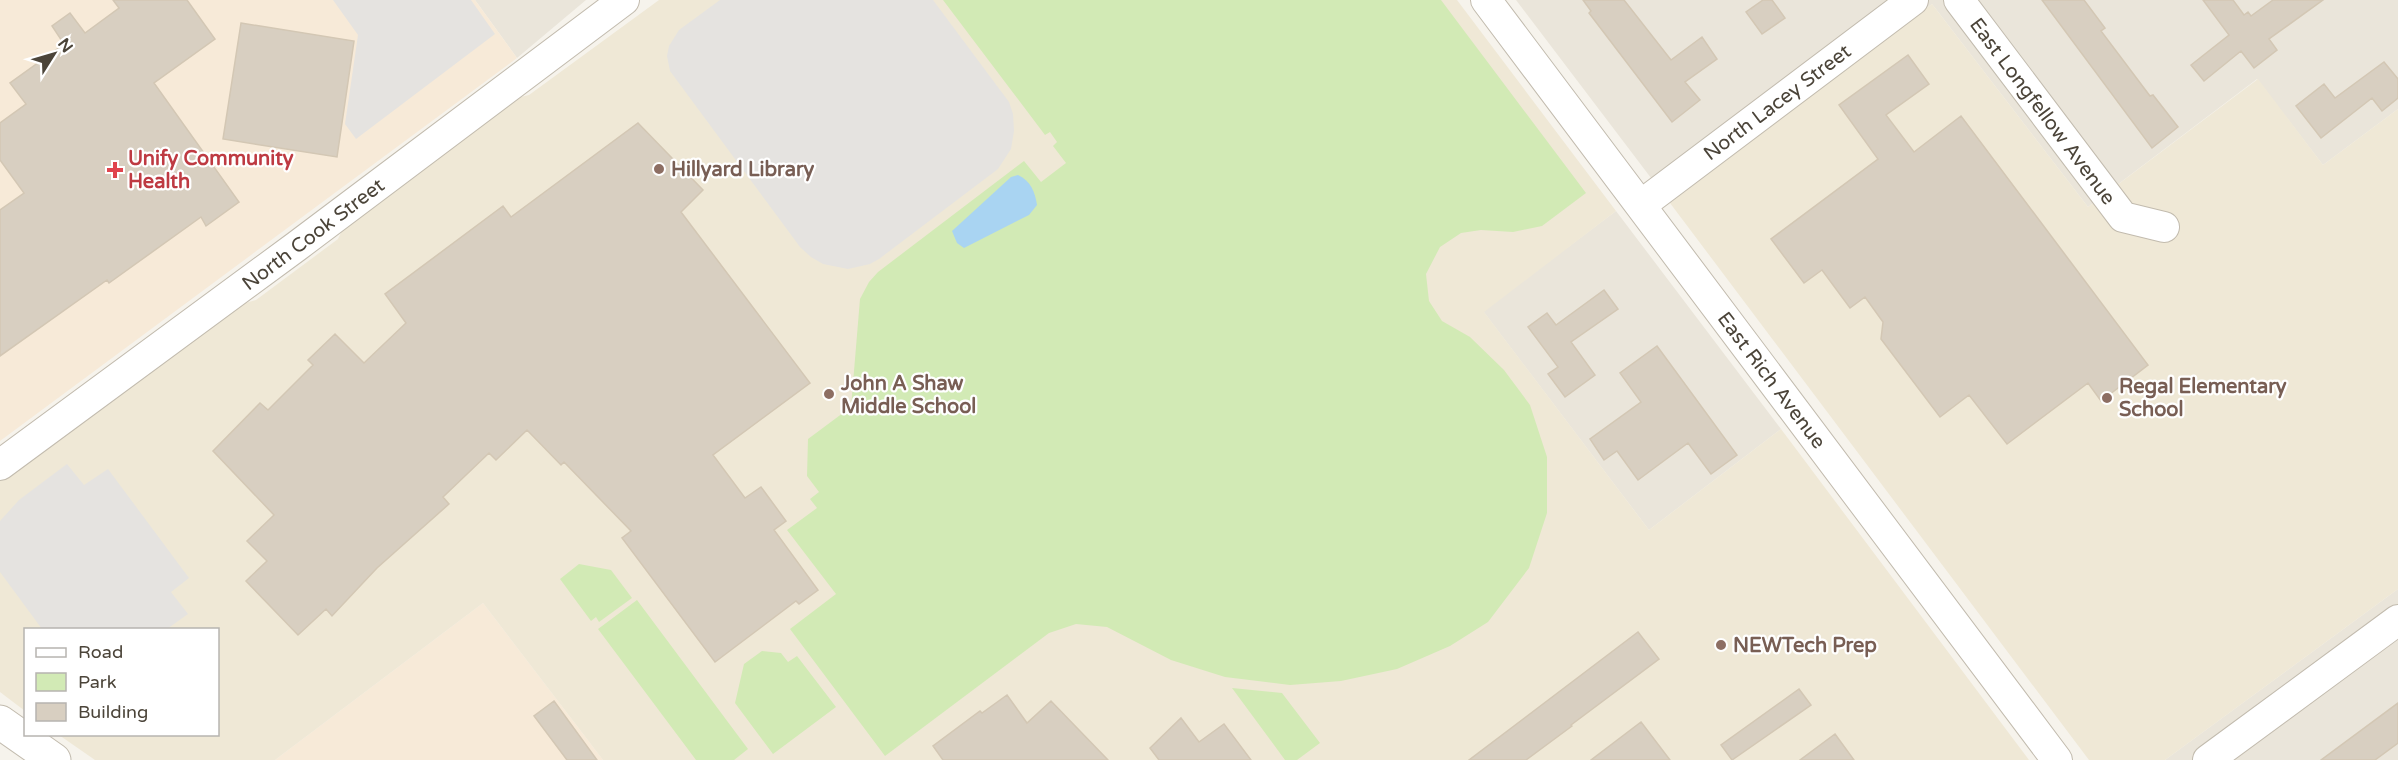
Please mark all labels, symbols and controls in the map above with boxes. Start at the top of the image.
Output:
street label: East Longfellow Avenue [1964,13,2120,210]
north arrow [24,24,84,84]
text: N [53,34,77,57]
street label: North Lacey Street [1699,39,1856,166]
place label: Unify Community Health [128,147,294,194]
place label: Hillyard Library [671,158,815,182]
marker: Unify Community Health [106,161,124,179]
marker: Hillyard Library [652,162,666,176]
street label: North Cook Street [238,173,390,296]
street label: East Rich Avenue [1712,307,1830,454]
place label: John A Shaw Middle School [840,372,976,419]
place label: Regal Elementary School [2119,375,2287,422]
marker: John A Shaw Middle School [822,387,836,401]
marker: Regal Elementary School [2100,391,2114,405]
legend [24,628,219,736]
place label: NEWTech Prep [1733,634,1877,658]
marker: NEWTech Prep [1714,638,1728,652]
text: Road [78,641,123,663]
text: Park [78,671,117,693]
text: Building [78,701,148,723]

